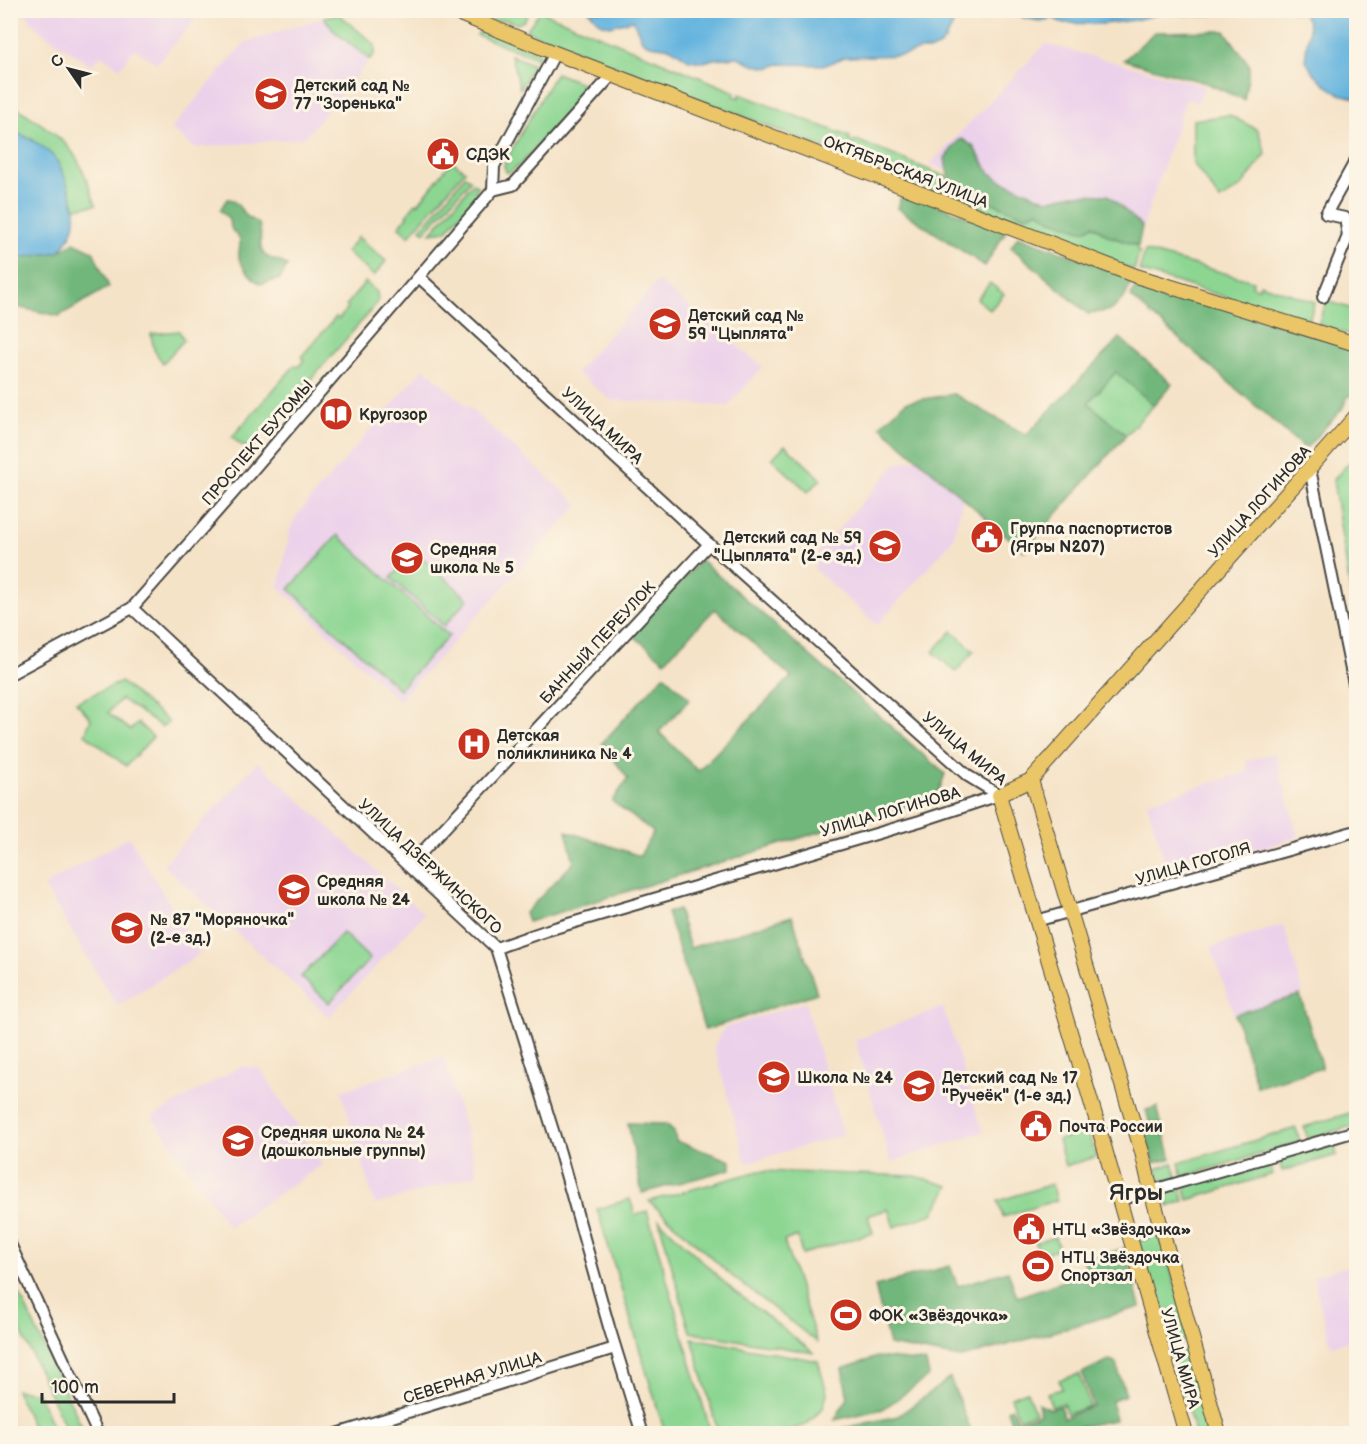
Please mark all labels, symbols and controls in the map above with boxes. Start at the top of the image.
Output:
north arrow [39,39,99,99]
text: С [47,51,69,71]
school or university icon: Детский сад № 77 "Зоренька" [253,76,289,112]
place label: Детский сад № 77 "Зоренька" [294,77,410,114]
street label: ОКТЯБРЬСКАЯ УЛИЦА [820,132,991,213]
public building icon: СДЭК [425,136,461,172]
place label: СДЭК [466,146,510,165]
school or university icon: Детский сад № 59 "Цыплята" [647,306,683,342]
place label: Детский сад № 59 "Цыплята" [688,307,804,344]
street label: ПРОСПЕКТ БУТОМЫ [198,376,318,510]
street label: УЛИЦА МИРА [558,384,647,469]
library icon: Кругозор [318,396,354,432]
place label: Кругозор [359,406,428,425]
street label: УЛИЦА ЛОГИНОВА [1205,442,1316,562]
public building icon: Группа паспортистов (Ягры N207) [969,519,1005,555]
place label: Группа паспортистов (Ягры N207) [1010,520,1173,557]
school or university icon: Детский сад № 59 "Цыплята" (2-е зд.) [867,528,903,564]
place label: Детский сад № 59 "Цыплята" (2-е зд.) [714,529,862,566]
school or university icon: Средняя школа № 5 [389,540,425,576]
place label: Средняя школа № 5 [430,541,514,578]
street label: БАННЫЙ ПЕРЕУЛОК [536,577,660,708]
street label: УЛИЦА МИРА [918,709,1010,790]
hospital icon: Детская поликлиника № 4 [456,726,492,762]
place label: Детская поликлиника № 4 [497,727,632,764]
street label: УЛИЦА ЛОГИНОВА [818,783,963,841]
street label: УЛИЦА ДЗЕРЖИНСКОГО [354,796,506,939]
street label: УЛИЦА ГОГОЛЯ [1134,839,1253,890]
school or university icon: Средняя школа № 24 [276,872,312,908]
place label: Средняя школа № 24 [317,873,411,910]
school or university icon: № 87 "Моряночка" (2-е зд.) [109,910,145,946]
place label: № 87 "Моряночка" (2-е зд.) [150,911,294,948]
school or university icon: Школа № 24 [756,1059,792,1095]
school or university icon: Детский сад № 17 "Ручеёк" (1-е зд.) [901,1068,937,1104]
place label: Школа № 24 [797,1069,894,1088]
place label: Детский сад № 17 "Ручеёк" (1-е зд.) [942,1069,1078,1106]
public building icon: Почта России [1018,1108,1054,1144]
place label: Почта России [1059,1118,1163,1137]
school or university icon: Средняя школа № 24 (дошкольные группы) [220,1123,256,1159]
place label: Средняя школа № 24 (дошкольные группы) [261,1124,426,1161]
district label: Ягры [1109,1180,1163,1207]
public building icon: НТЦ «Звёздочка» [1011,1211,1047,1247]
place label: НТЦ «Звёздочка» [1052,1221,1191,1240]
sports icon: НТЦ Звёздочка Спортзал [1020,1248,1056,1284]
place label: НТЦ Звёздочка Спортзал [1061,1249,1180,1286]
sports icon: ФОК «Звёздочка» [828,1297,864,1333]
street label: УЛИЦА МИРА [1156,1306,1203,1411]
place label: ФОК «Звёздочка» [869,1307,1009,1326]
street label: СЕВЕРНАЯ УЛИЦА [401,1348,544,1408]
scale bar [42,1366,174,1404]
text: 100 m [51,1377,99,1398]

